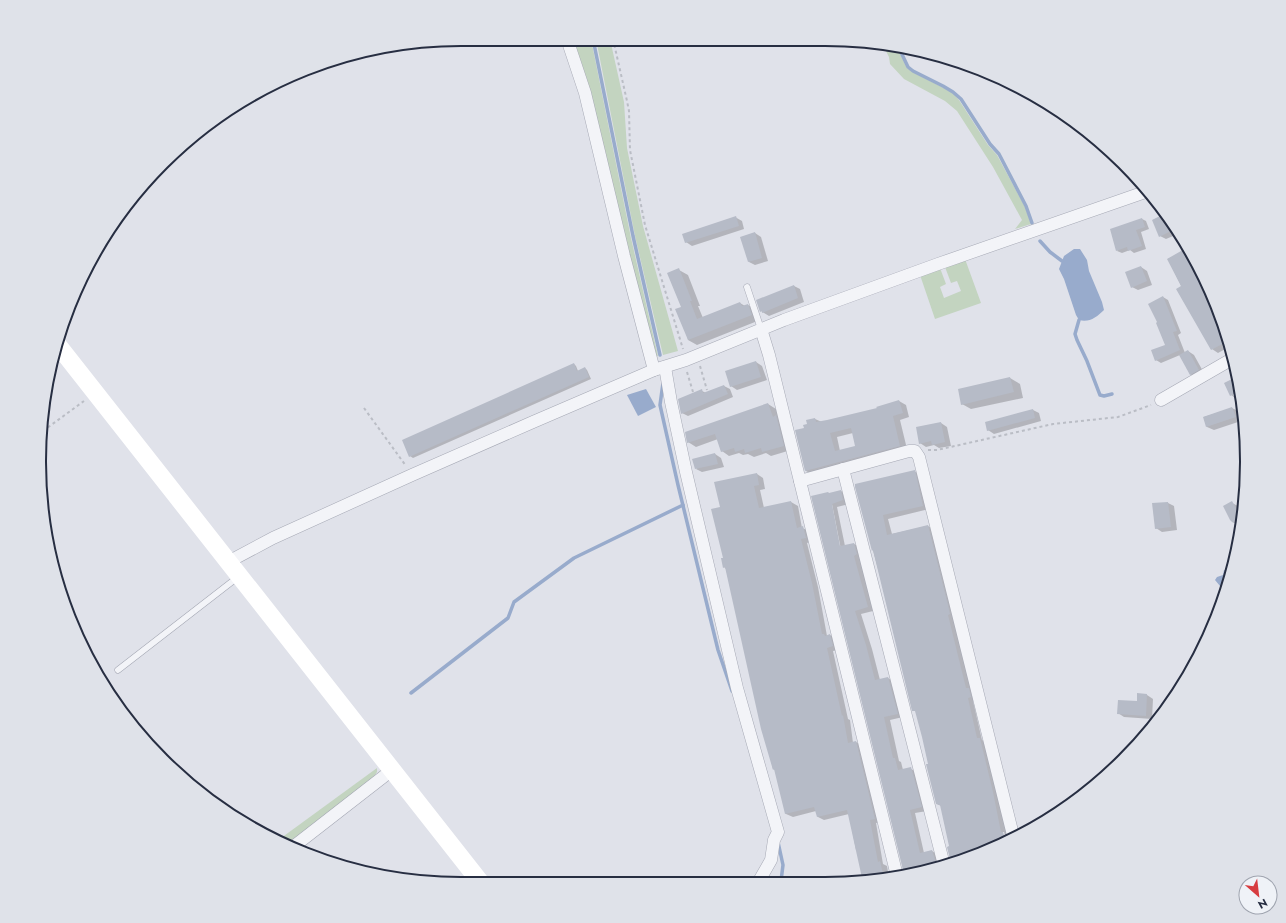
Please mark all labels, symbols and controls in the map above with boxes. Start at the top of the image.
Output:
north arrow [1238,875,1278,915]
text: N [1255,895,1270,913]

